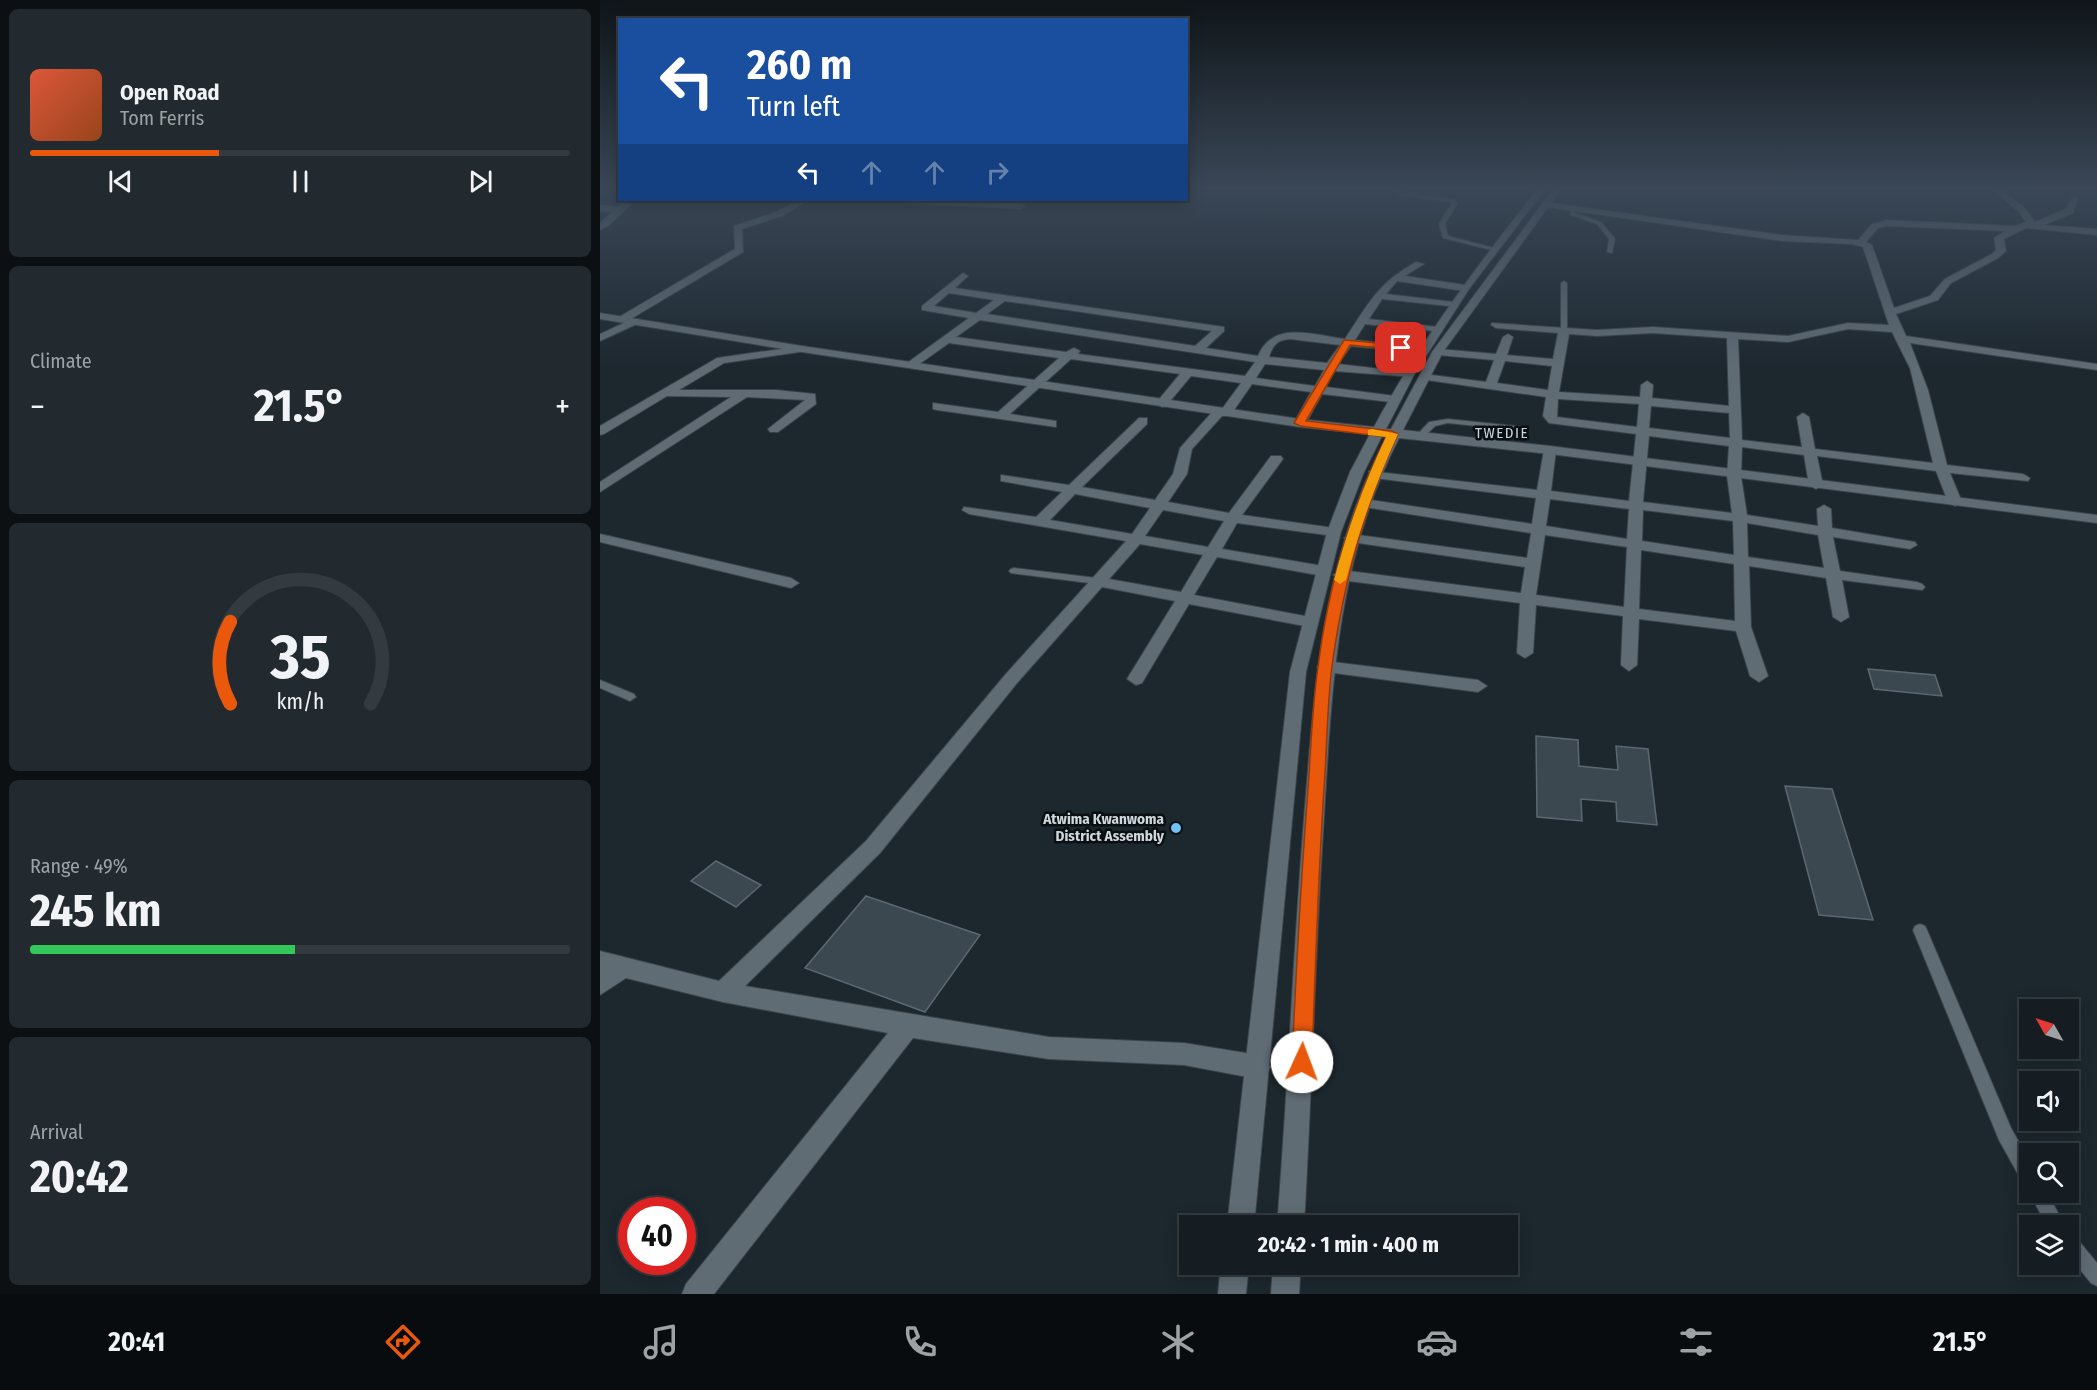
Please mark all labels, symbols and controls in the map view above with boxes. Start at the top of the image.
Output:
text: 260 m [747,40,852,90]
icon: left [648,42,726,120]
text: Open Road [120,79,220,106]
text: Turn left [747,91,840,123]
text: Tom Ferris [120,106,204,130]
icon: left [792,156,825,189]
icon: ahead [855,156,888,189]
icon: ahead [918,156,951,189]
icon: right [981,156,1014,189]
icon: previous [104,165,137,198]
icon: pause [284,165,317,198]
icon: next [464,165,497,198]
pin [1375,322,1426,373]
icon: arrive [1384,331,1417,364]
text: Climate [30,349,92,373]
text: 21.5° [254,379,346,433]
text: − [30,387,45,427]
text: + [555,387,570,427]
district label: TWEDIE [1475,424,1529,442]
text: 35 [269,620,330,695]
text: km/h [276,689,324,715]
place label: Atwima Kwanwoma District Assembly [1042,810,1165,845]
marker: Atwima Kwanwoma District Assembly [1169,821,1183,835]
text: Range · 49% [30,854,128,878]
text: 245 km [30,884,161,938]
north arrow [2019,999,2079,1059]
map controls [2019,999,2079,1275]
position arrow [1270,1030,1334,1094]
button: sound [2019,1071,2079,1131]
text: Arrival [30,1120,83,1144]
button: search [2019,1143,2079,1203]
text: 20:42 [30,1150,129,1204]
speed limit sign: 40 [618,1197,696,1275]
button: layers [2019,1215,2079,1275]
text: 20:42 · 1 min · 400 m [1258,1231,1439,1258]
icon: directions [382,1321,424,1363]
icon: music [640,1321,682,1363]
icon: phone [899,1321,941,1363]
icon: climate [1157,1321,1199,1363]
icon: car [1416,1321,1458,1363]
icon: filters [1675,1321,1717,1363]
text: 20:41 [108,1326,165,1358]
text: 21.5° [1933,1326,1989,1358]

